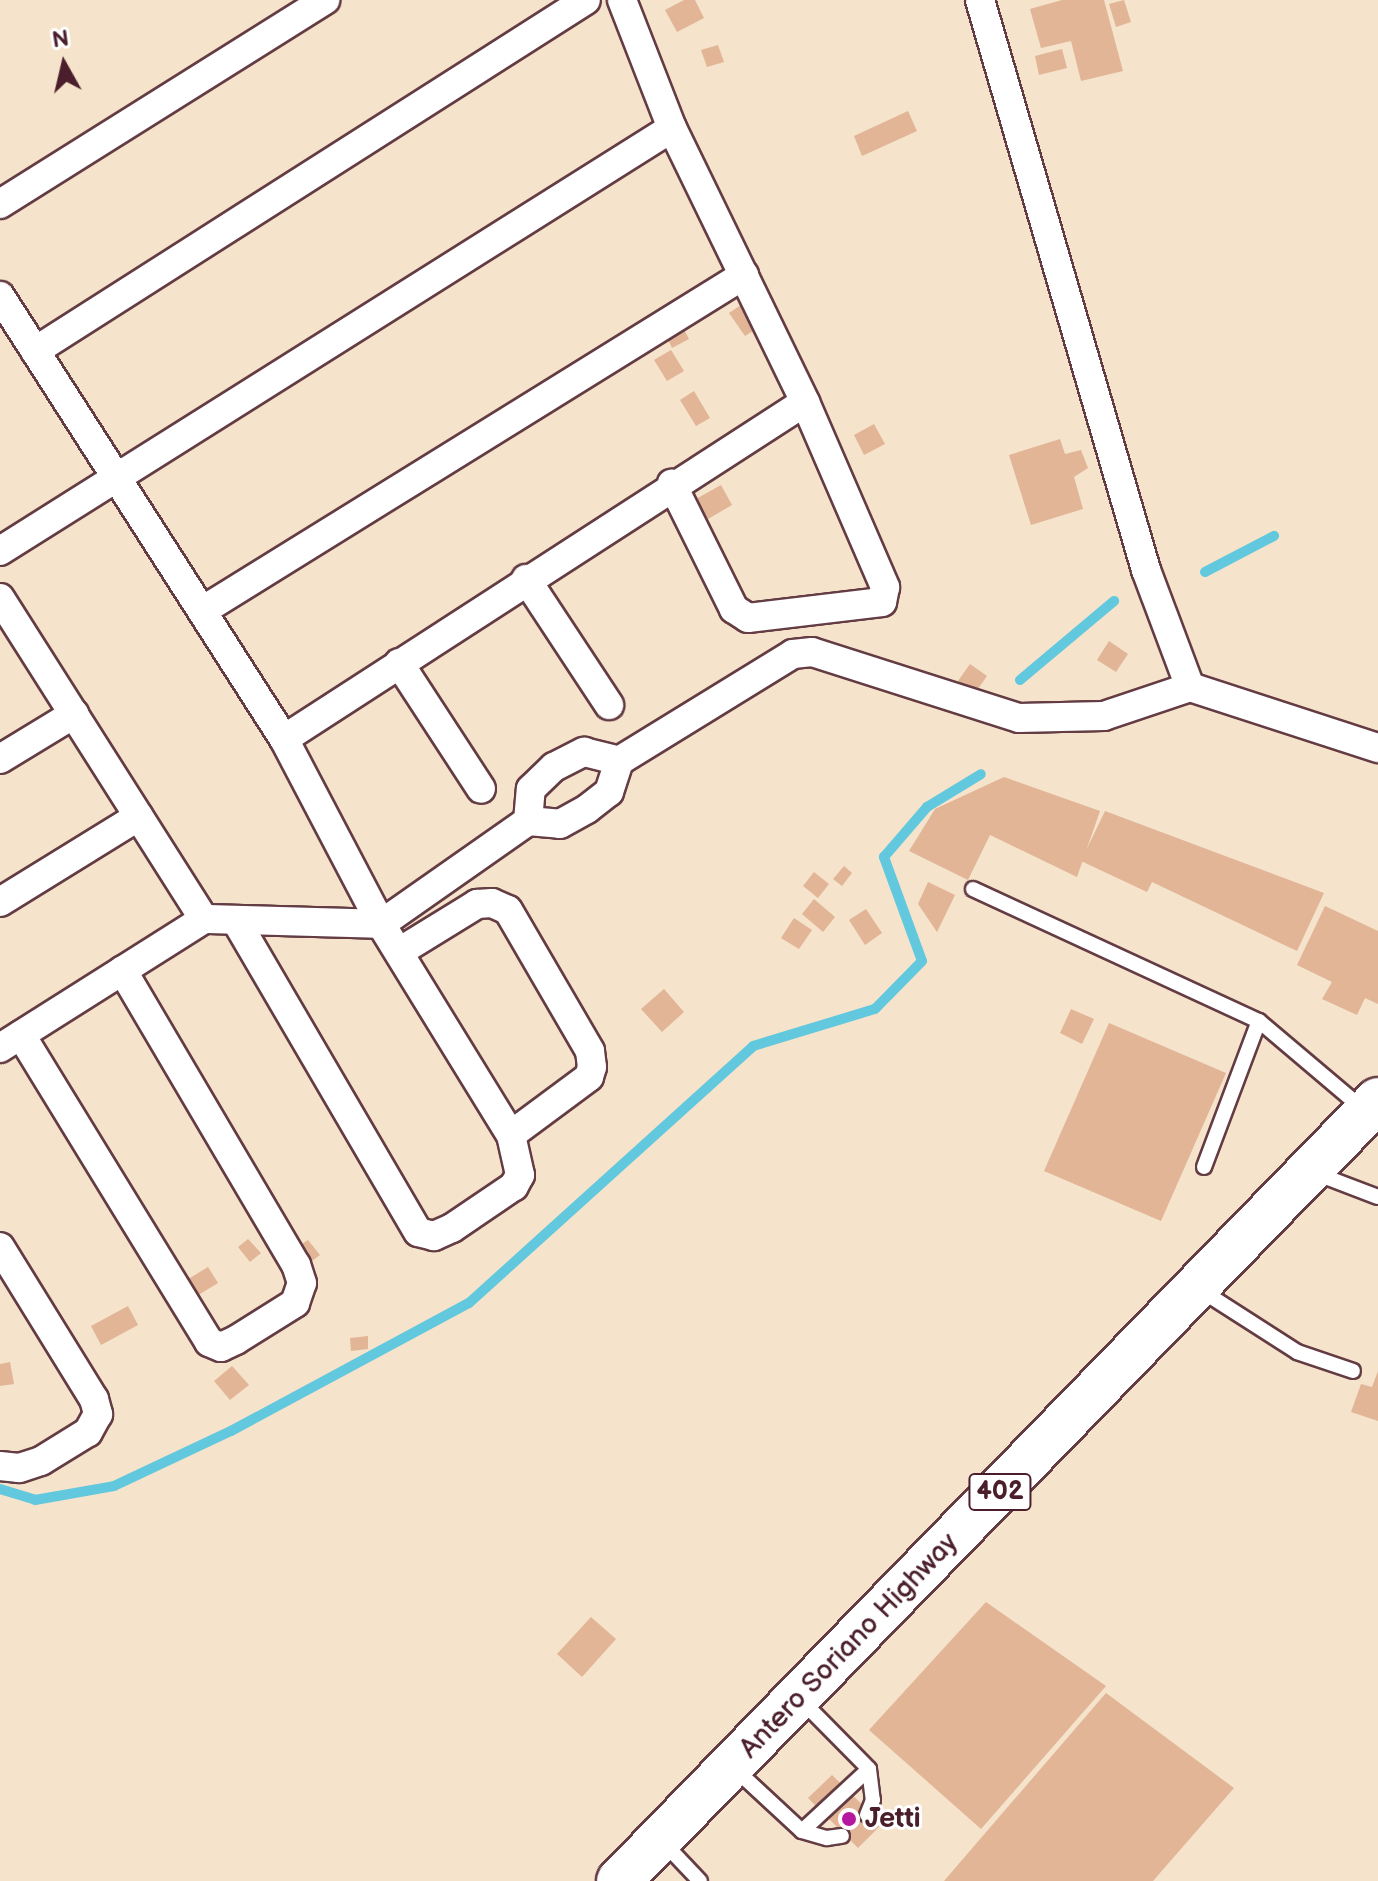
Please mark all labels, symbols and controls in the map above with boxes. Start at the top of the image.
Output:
north arrow [24,24,104,104]
text: N [51,25,71,54]
road number: 402 [968,1470,1032,1514]
street label: Antero Soriano Highway [733,1526,965,1766]
place label: Jetti [865,1802,921,1836]
marker: Jetti [840,1810,858,1828]

